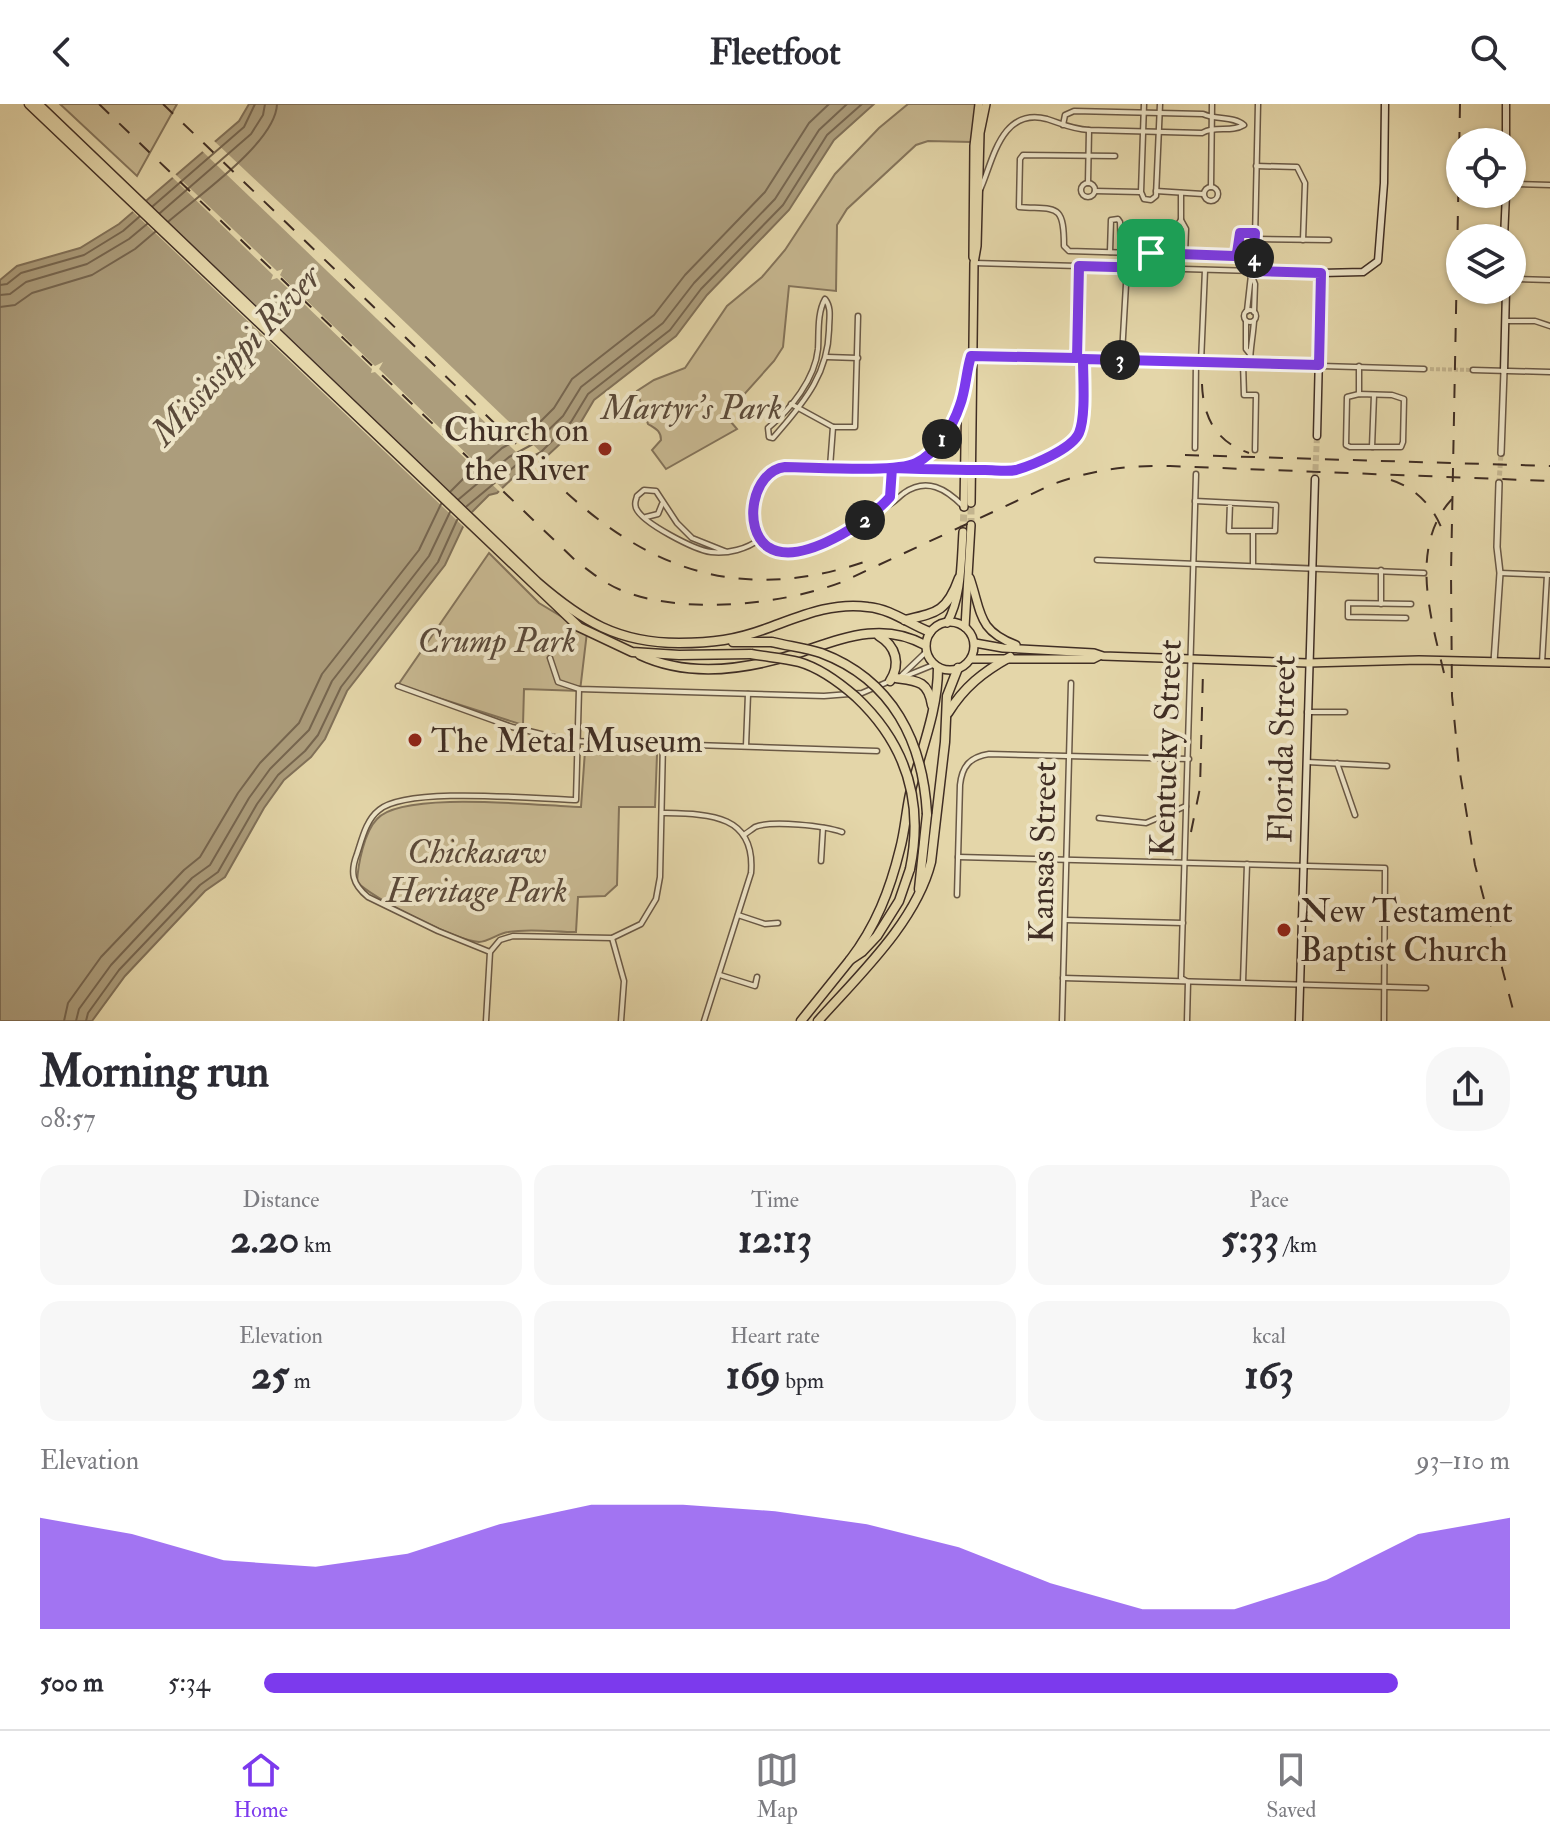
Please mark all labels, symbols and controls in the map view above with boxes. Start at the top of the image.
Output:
icon: back [40,30,84,74]
text: Fleetfoot [709,30,841,75]
icon: search [1466,30,1510,74]
map controls [1446,128,1526,304]
button: locate [1446,128,1526,208]
pin [1117,219,1185,287]
button: layers [1446,224,1526,304]
icon: arrive [1129,231,1173,275]
pin: 4 [1234,238,1274,278]
text: 4 [1248,244,1260,272]
water label: Mississippi River [140,254,332,456]
pin: 3 [1100,340,1140,380]
text: 3 [1116,346,1124,374]
park label: Martyr's Park [600,387,783,430]
place label: Church on the River [444,409,589,491]
pin: 1 [922,419,962,459]
text: 1 [938,425,946,453]
marker: Church on the River [596,440,614,458]
pin: 2 [845,500,885,540]
text: 2 [859,506,871,534]
park label: Crump Park [418,620,576,663]
street label: Kentucky Street [1141,639,1192,858]
street label: Florida Street [1259,655,1306,843]
place label: The Metal Museum [431,720,703,763]
marker: The Metal Museum [406,731,424,749]
street label: Kansas Street [1020,761,1067,943]
park label: Chickasaw Heritage Park [385,831,567,913]
place label: New Testament Baptist Church [1300,890,1513,972]
marker: New Testament Baptist Church [1275,921,1293,939]
text: Morning run [40,1045,269,1100]
button: share [1426,1047,1510,1131]
text: 08:57 [40,1103,95,1135]
text: Distance [243,1186,319,1214]
text: Time [751,1186,799,1214]
text: Pace [1249,1186,1289,1214]
text: 2.20 [231,1214,299,1265]
text: 12:13 [738,1214,812,1265]
text: 5:33 [1221,1214,1279,1265]
text: km [299,1231,332,1259]
text: /km [1279,1231,1317,1259]
text: Elevation [239,1322,323,1350]
text: Heart rate [730,1322,820,1350]
text: kcal [1252,1322,1286,1350]
text: 25 [251,1350,289,1401]
text: 169 [726,1350,781,1401]
text: 163 [1244,1350,1294,1401]
text: m [289,1367,311,1395]
text: bpm [781,1367,824,1395]
text: Elevation [40,1445,139,1477]
text: 93–110 m [1416,1445,1510,1477]
text: 500 m [40,1667,104,1699]
text: 5:34 [168,1667,210,1699]
tab: Home [234,1748,288,1824]
tab: Map [755,1748,799,1824]
tab: Saved [1266,1748,1316,1824]

